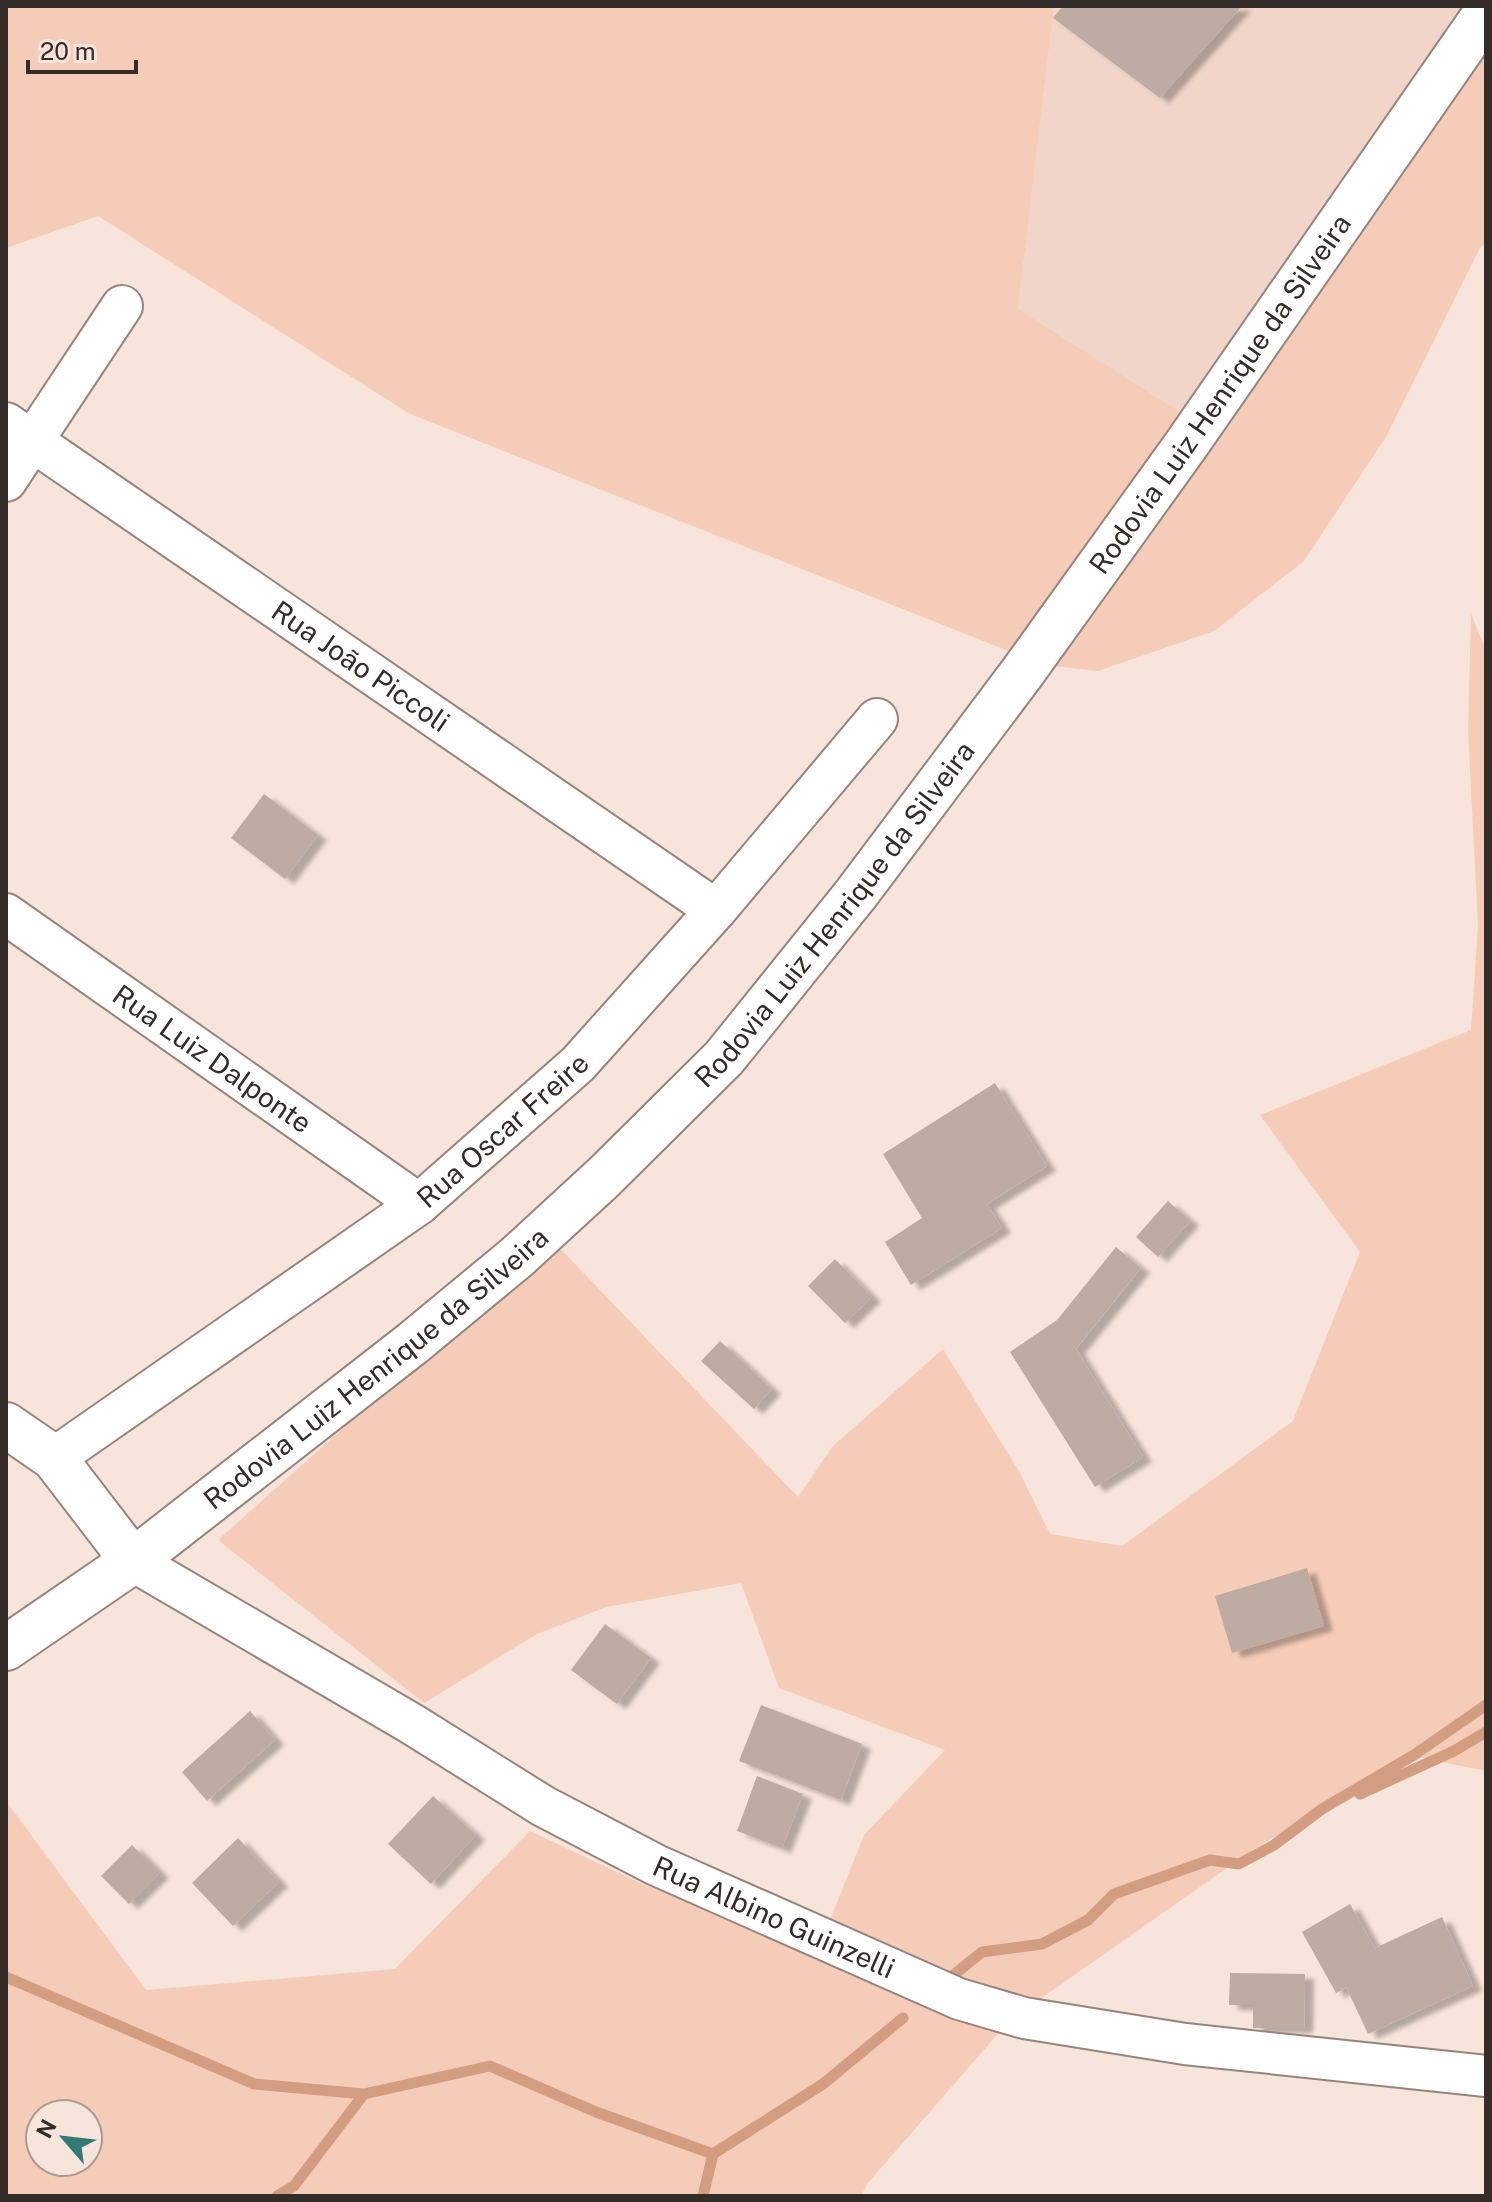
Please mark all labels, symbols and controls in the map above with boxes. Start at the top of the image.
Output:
scale bar [28,24,136,74]
text: 20 m [40,37,96,65]
street label: Rodovia Luiz Henrique da Silveira [1082,208,1357,580]
street label: Rua João Piccoli [266,593,456,738]
street label: Rodovia Luiz Henrique da Silveira [687,735,981,1094]
street label: Rua Luiz Dalponte [107,977,318,1139]
street label: Rua Oscar Freire [410,1047,595,1214]
street label: Rodovia Luiz Henrique da Silveira [197,1220,554,1516]
street label: Rua Albino Guinzelli [648,1849,900,1984]
north arrow [24,2098,104,2178]
text: N [31,2115,62,2142]

